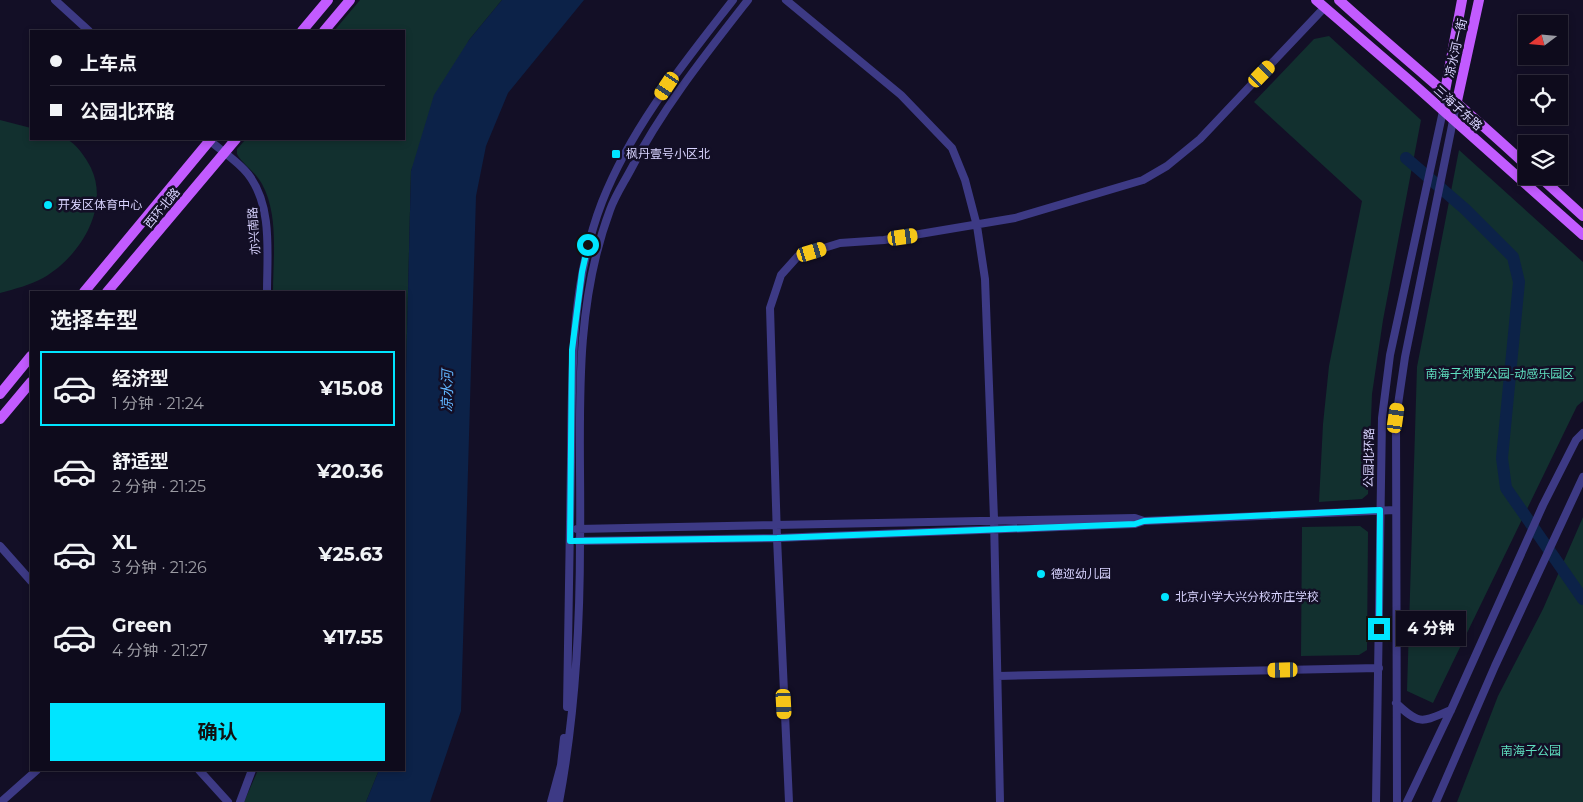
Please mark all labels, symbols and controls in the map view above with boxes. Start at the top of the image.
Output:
north arrow [1518,15,1568,65]
map controls [1518,15,1568,185]
street label: 凉水河一街 [1441,17,1470,79]
text: 上车点 [80,52,137,75]
car [1246,58,1277,90]
car [652,69,681,103]
button: locate [1518,75,1568,125]
street label: 三海子东路 [1431,82,1486,133]
text: 公园北环路 [80,100,175,123]
button: layers [1518,135,1568,185]
place label: 枫丹壹号小区北 [626,146,710,161]
marker: 枫丹壹号小区北 [610,148,622,160]
street label: 西环北路 [140,184,183,231]
place label: 开发区体育中心 [58,197,142,212]
marker: 开发区体育中心 [42,199,54,211]
street label: 亦兴南路 [244,207,263,256]
car [887,227,918,247]
route start [577,234,599,256]
car [795,240,828,264]
text: 选择车型 [50,307,138,334]
icon: car [52,366,97,411]
park label: 南海子郊野公园-动感乐园区 [1426,366,1574,381]
text: 经济型 [112,367,169,390]
water label: 凉水河 [438,367,456,412]
text: ¥15.08 [320,377,383,400]
text: 1 分钟 · 21:24 [112,394,204,413]
car [1386,402,1405,434]
street label: 公园北环路 [1360,428,1377,488]
icon: car [52,449,97,494]
text: 舒适型 [112,450,169,473]
text: ¥20.36 [317,460,383,483]
text: 2 分钟 · 21:25 [112,477,206,496]
text: XL [112,531,137,554]
icon: car [52,532,97,577]
text: ¥25.63 [318,543,383,566]
text: 3 分钟 · 21:26 [112,558,207,577]
place label: 德迩幼儿园 [1051,566,1111,581]
marker: 德迩幼儿园 [1035,568,1047,580]
place label: 北京小学大兴分校亦庄学校 [1175,589,1319,604]
marker: 北京小学大兴分校亦庄学校 [1159,591,1171,603]
callout: 4 分钟 [1396,612,1466,646]
text: Green [112,614,172,637]
icon: car [52,615,97,660]
route end [1368,618,1390,640]
text: 4 分钟 [1407,619,1455,638]
text: ¥17.55 [323,626,383,649]
text: 4 分钟 · 21:27 [112,641,208,660]
car [1267,662,1298,678]
car [775,689,792,719]
button: 确认 [50,703,385,761]
park label: 南海子公园 [1501,743,1561,758]

